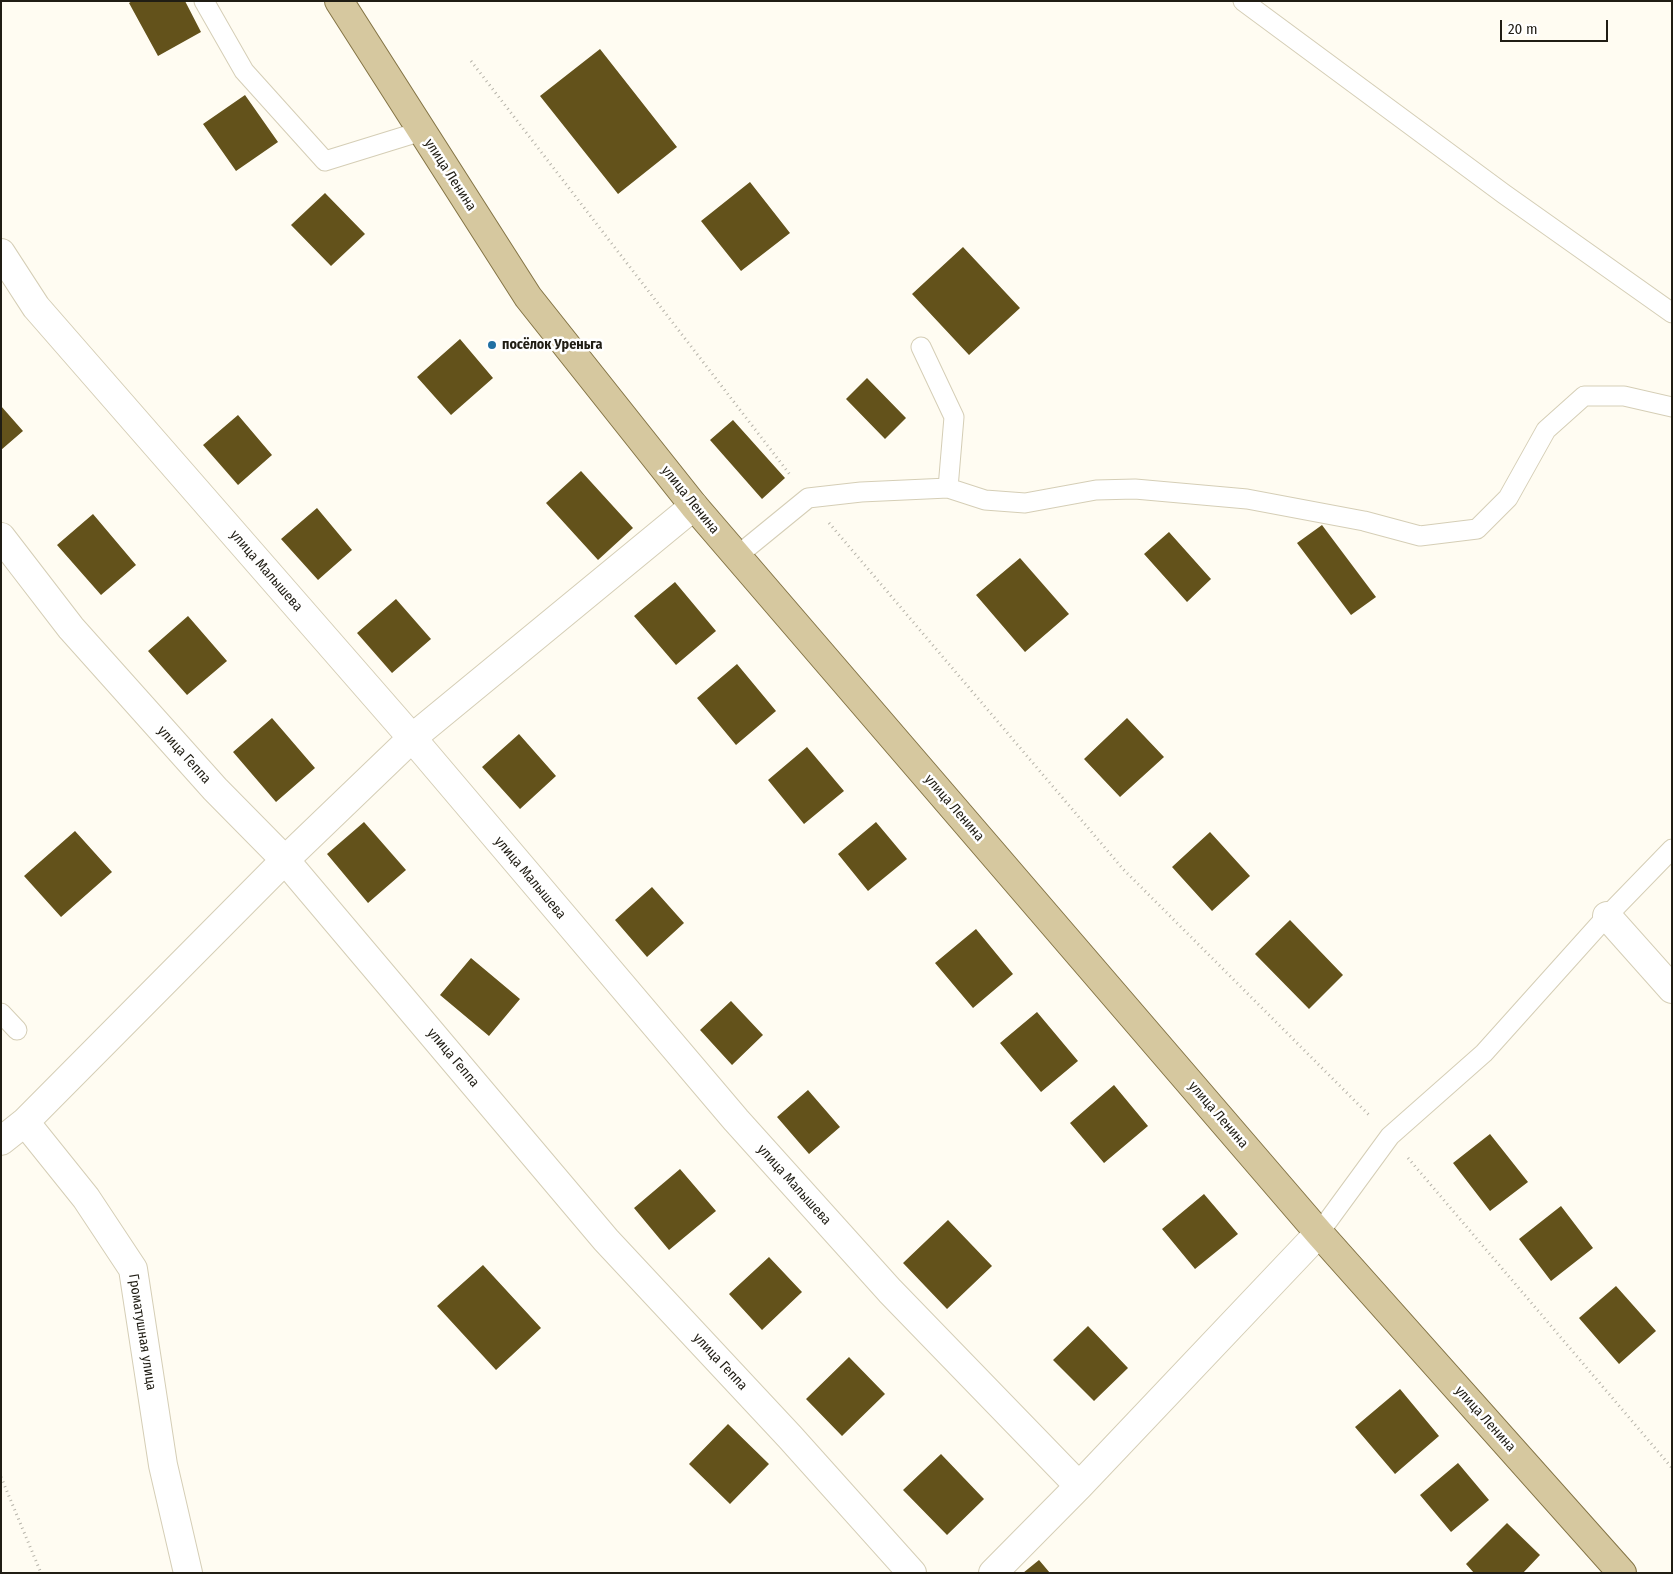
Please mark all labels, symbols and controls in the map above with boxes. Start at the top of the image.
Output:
scale bar [1503,10,1610,42]
text: 20 m [1508,20,1538,38]
street label: улица Ленина [420,136,480,214]
place label: посёлок Уреньга [502,337,602,353]
marker: посёлок Уреньга [486,339,498,351]
street label: улица Ленина [657,463,723,537]
street label: улица Малышева [226,527,306,615]
street label: улица Геппа [154,723,214,787]
street label: улица Ленина [920,771,988,845]
street label: улица Малышева [491,833,569,923]
street label: улица Геппа [423,1025,483,1091]
street label: улица Ленина [1184,1078,1252,1152]
street label: улица Малышева [754,1141,834,1229]
street label: Громатушная улица [124,1272,160,1392]
street label: улица Геппа [689,1330,751,1394]
street label: улица Ленина [1451,1383,1519,1455]

